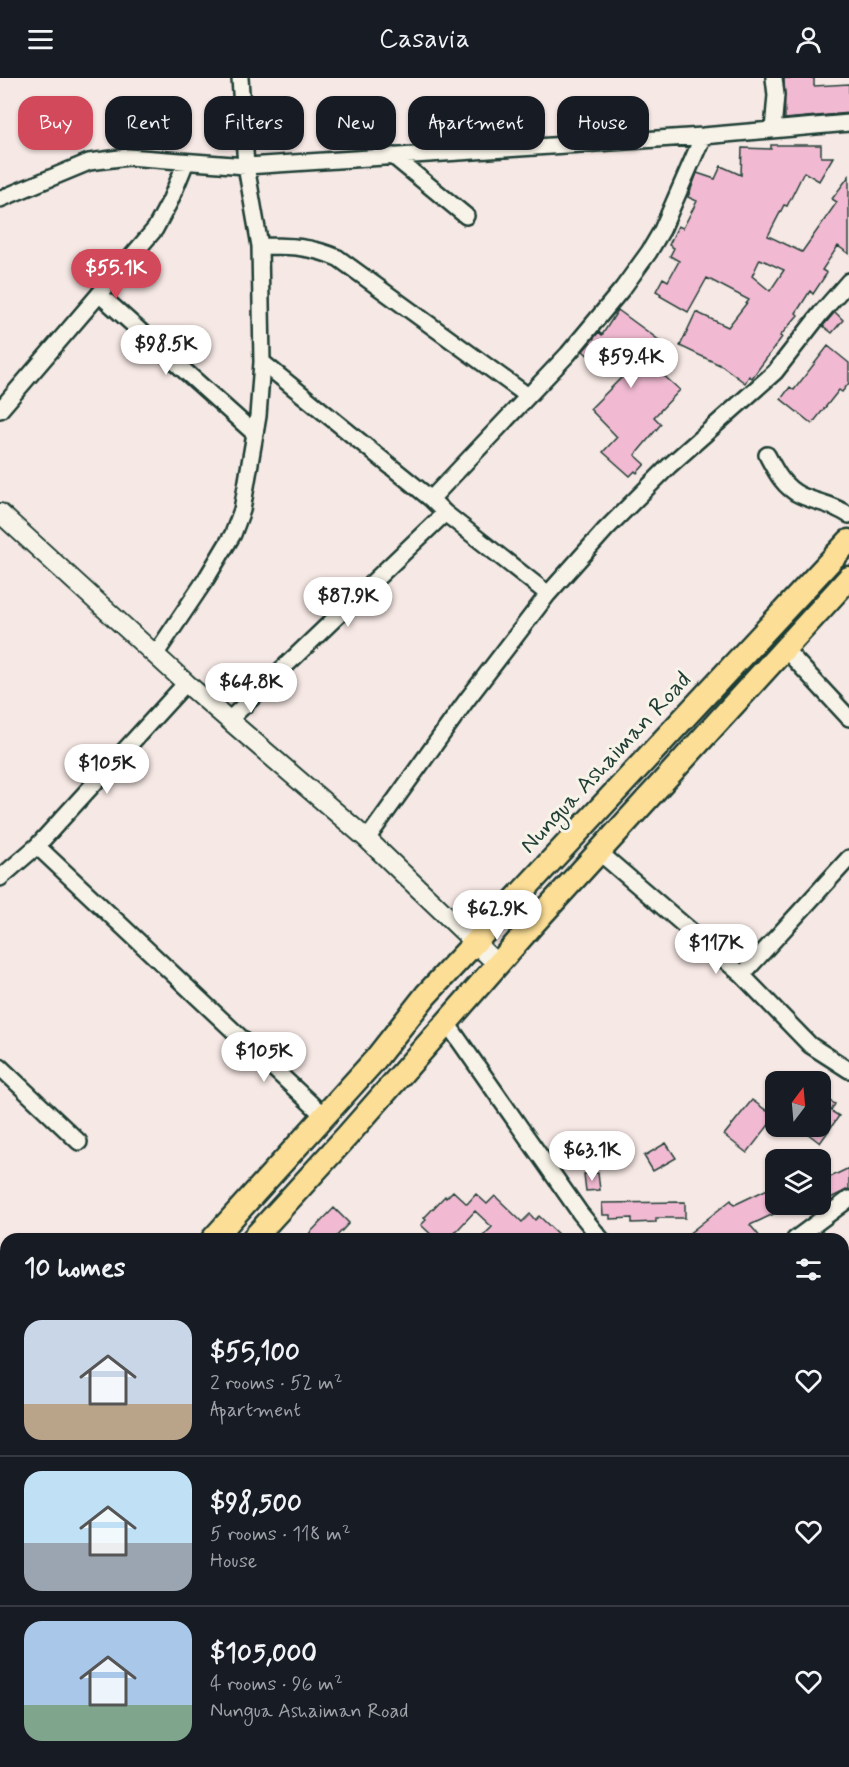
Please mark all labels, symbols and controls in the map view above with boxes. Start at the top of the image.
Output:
text: Casavia [379,22,470,57]
icon: menu [24,23,57,56]
icon: person [792,23,825,56]
chip: Buy [18,96,93,150]
chip: Rent [105,96,192,150]
chip: Filters [204,96,304,150]
chip: New [316,96,396,150]
chip: Apartment [408,96,545,150]
chip: House [557,96,649,150]
pin: $55.1K [67,249,165,300]
text: $55.1K [85,255,147,282]
pin: $98.5K [117,325,215,376]
text: $98.5K [135,331,197,358]
pin: $59.4K [582,338,680,389]
text: $59.4K [598,344,664,371]
pin: $87.9K [299,577,397,628]
text: $87.9K [317,583,379,610]
pin: $64.8K [202,663,300,714]
street label: Nungua Ashaiman Road [513,665,700,862]
text: $64.8K [219,669,283,696]
pin: $105K [65,744,149,795]
text: $105K [78,750,136,777]
pin: $62.9K [448,890,546,941]
text: $62.9K [467,896,527,923]
pin: $117K [674,924,758,975]
text: $117K [689,930,743,957]
pin: $105K [222,1032,306,1083]
text: $105K [235,1038,293,1065]
north arrow [765,1071,831,1137]
map controls [765,1071,831,1215]
pin: $63.1K [543,1131,641,1182]
text: $63.1K [563,1137,621,1164]
button: layers [765,1149,831,1215]
text: 10 homes [24,1252,125,1286]
icon: filters [792,1253,825,1286]
text: $55,100 [210,1336,300,1370]
icon: home [72,1344,144,1416]
icon: heart [792,1364,825,1397]
text: 2 rooms · 52 m² [210,1370,343,1397]
text: Apartment [210,1397,301,1424]
text: $98,500 [210,1487,302,1521]
icon: home [72,1495,144,1567]
icon: heart [792,1515,825,1548]
text: 5 rooms · 118 m² [210,1521,351,1548]
text: House [210,1548,257,1575]
text: $105,000 [210,1637,317,1671]
icon: home [72,1645,144,1717]
icon: heart [792,1665,825,1698]
text: 4 rooms · 96 m² [210,1671,343,1698]
text: Nungua Ashaiman Road [210,1698,409,1725]

